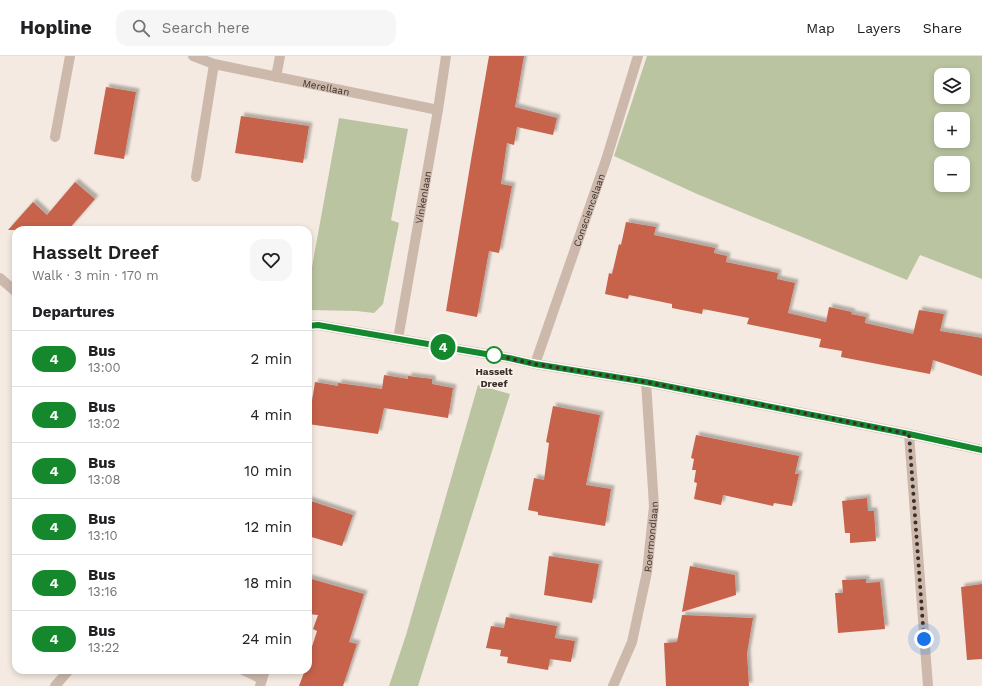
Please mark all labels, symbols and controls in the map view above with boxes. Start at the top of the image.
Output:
search box [116,10,396,46]
text: Hopline [20,16,92,39]
icon: search [130,17,152,39]
text: Search here [162,19,250,37]
text: Map [806,20,835,36]
text: Layers [857,20,901,36]
text: Share [923,20,962,36]
map controls [934,68,970,192]
button: layers [934,68,970,104]
street label: Merellaan [302,77,351,97]
button: + [934,112,970,148]
button: − [934,156,970,192]
street label: Vinkenlaan [413,170,433,224]
street label: Consciencelaan [571,172,606,248]
button: heart [250,239,292,281]
text: Hasselt Dreef [32,241,159,264]
text: Walk · 3 min · 170 m [32,268,159,283]
text: Departures [32,303,115,321]
line badge: 4 [430,334,456,360]
text: 4 [438,339,448,355]
text: Bus [88,342,116,360]
marker: Hasselt Dreef [485,346,503,364]
text: 2 min [251,350,292,368]
text: 4 [49,351,59,367]
text: 13:00 [88,360,121,375]
place label: Hasselt Dreef [475,366,513,389]
text: Bus [88,398,116,416]
text: 4 min [250,406,292,424]
text: 4 [49,407,59,423]
text: 13:02 [88,416,120,431]
text: Bus [88,454,116,472]
text: 10 min [244,462,292,480]
text: 4 [49,463,59,479]
text: 13:08 [88,472,121,487]
street label: Roermondlaan [642,501,660,573]
text: Bus [88,510,116,528]
text: 12 min [245,518,292,536]
text: 4 [49,519,59,535]
text: 13:10 [88,528,118,543]
text: Bus [88,566,116,584]
text: 18 min [244,574,292,592]
text: 4 [49,575,59,591]
text: 13:16 [88,584,117,599]
text: Bus [88,622,116,640]
your location [914,629,934,649]
text: 24 min [242,630,292,648]
text: 4 [49,631,59,647]
text: 13:22 [88,640,120,655]

